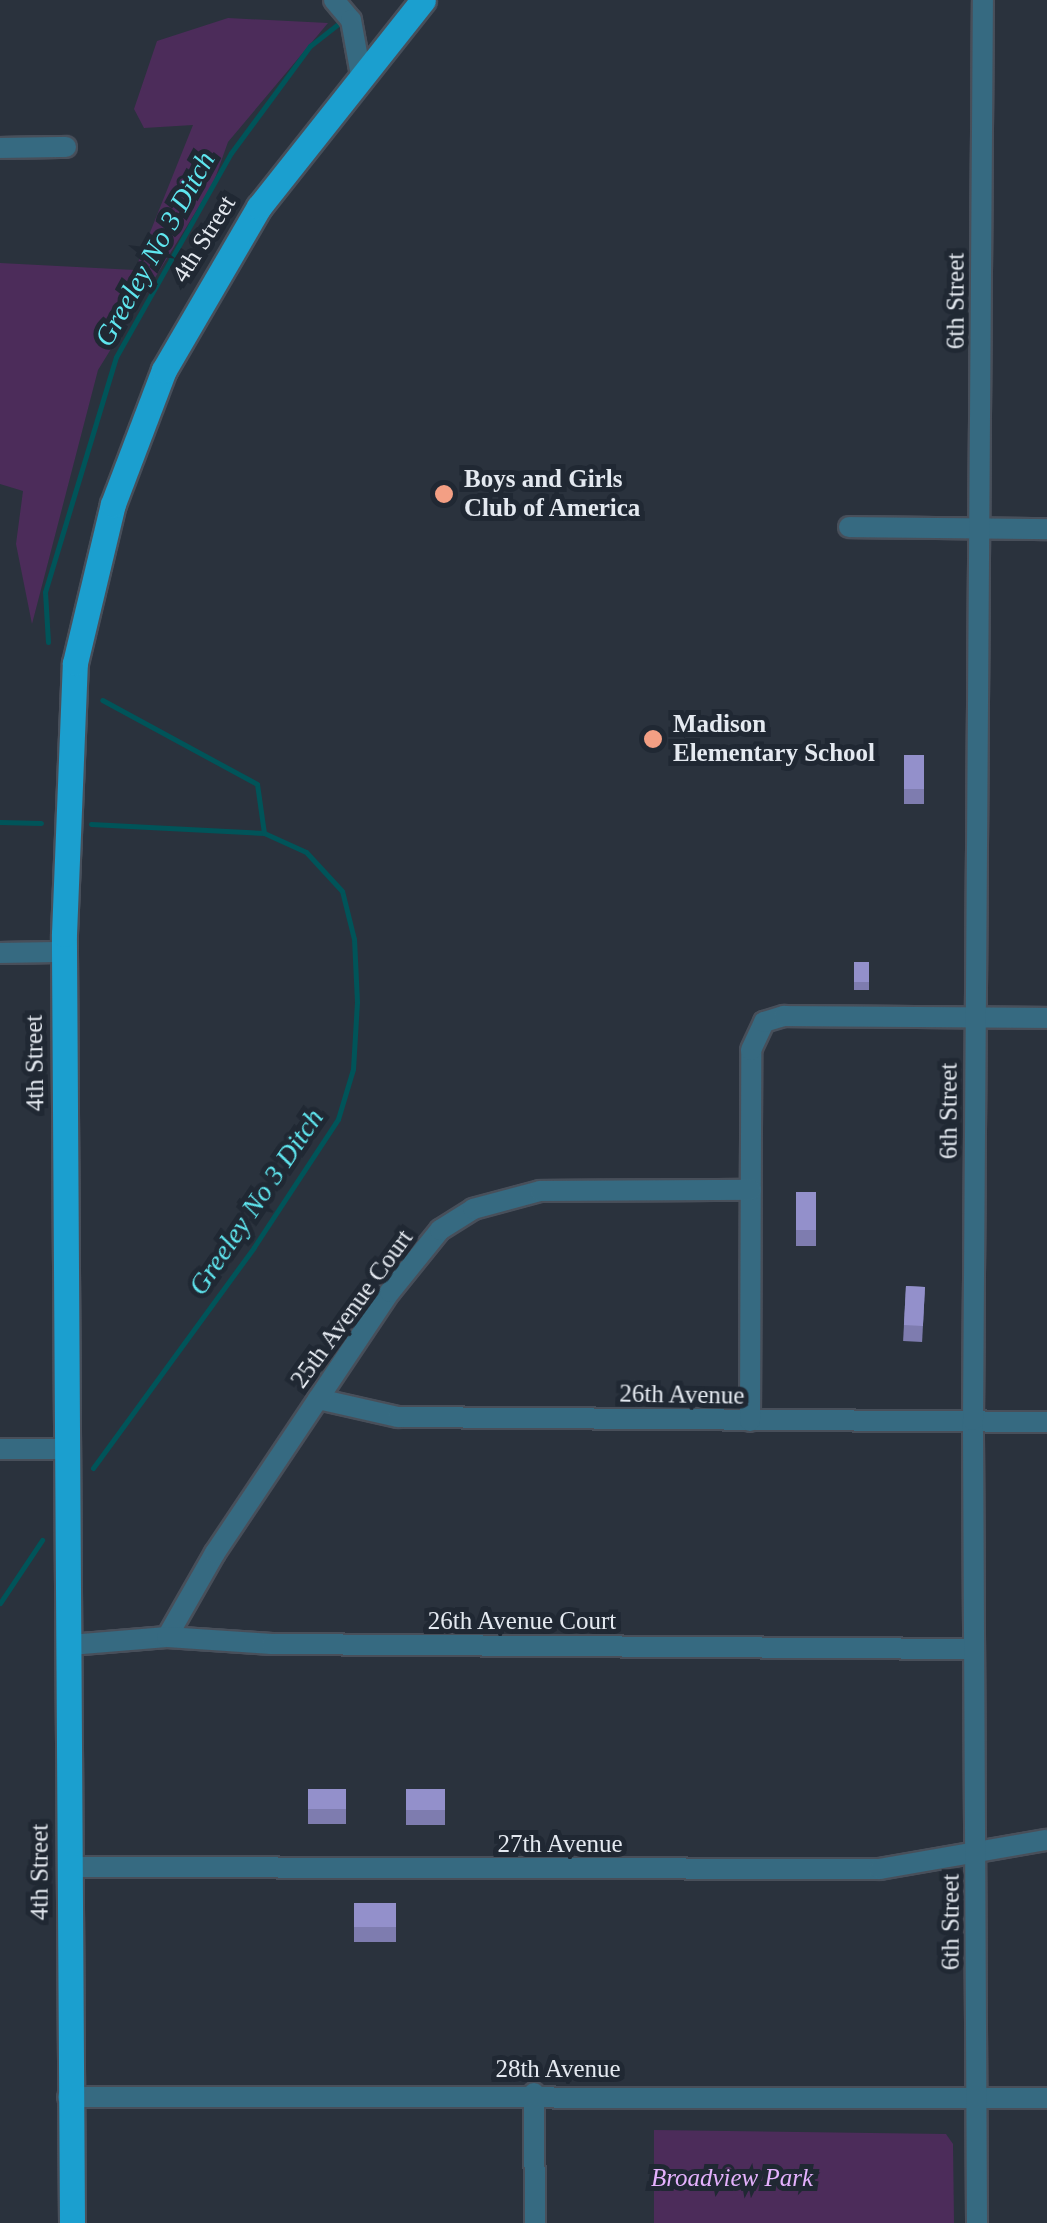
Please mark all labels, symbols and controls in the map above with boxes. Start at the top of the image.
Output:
water label: Greeley No 3 Ditch [88,146,222,352]
street label: 4th Street [166,190,242,288]
street label: 6th Street [941,253,971,349]
place label: Boys and Girls Club of America [464,465,642,524]
marker: Boys and Girls Club of America [433,483,455,505]
place label: Madison Elementary School [673,710,875,769]
marker: Madison Elementary School [642,728,664,750]
street label: 4th Street [19,1014,51,1112]
street label: 6th Street [934,1063,964,1159]
water label: Greeley No 3 Ditch [181,1102,331,1302]
street label: 25th Avenue Court [284,1223,420,1395]
street label: 26th Avenue [618,1379,746,1411]
street label: 26th Avenue Court [427,1606,617,1636]
street label: 4th Street [25,1824,55,1920]
street label: 27th Avenue [497,1829,623,1859]
street label: 6th Street [936,1874,966,1970]
street label: 28th Avenue [495,2054,621,2084]
park label: Broadview Park [651,2163,813,2193]

